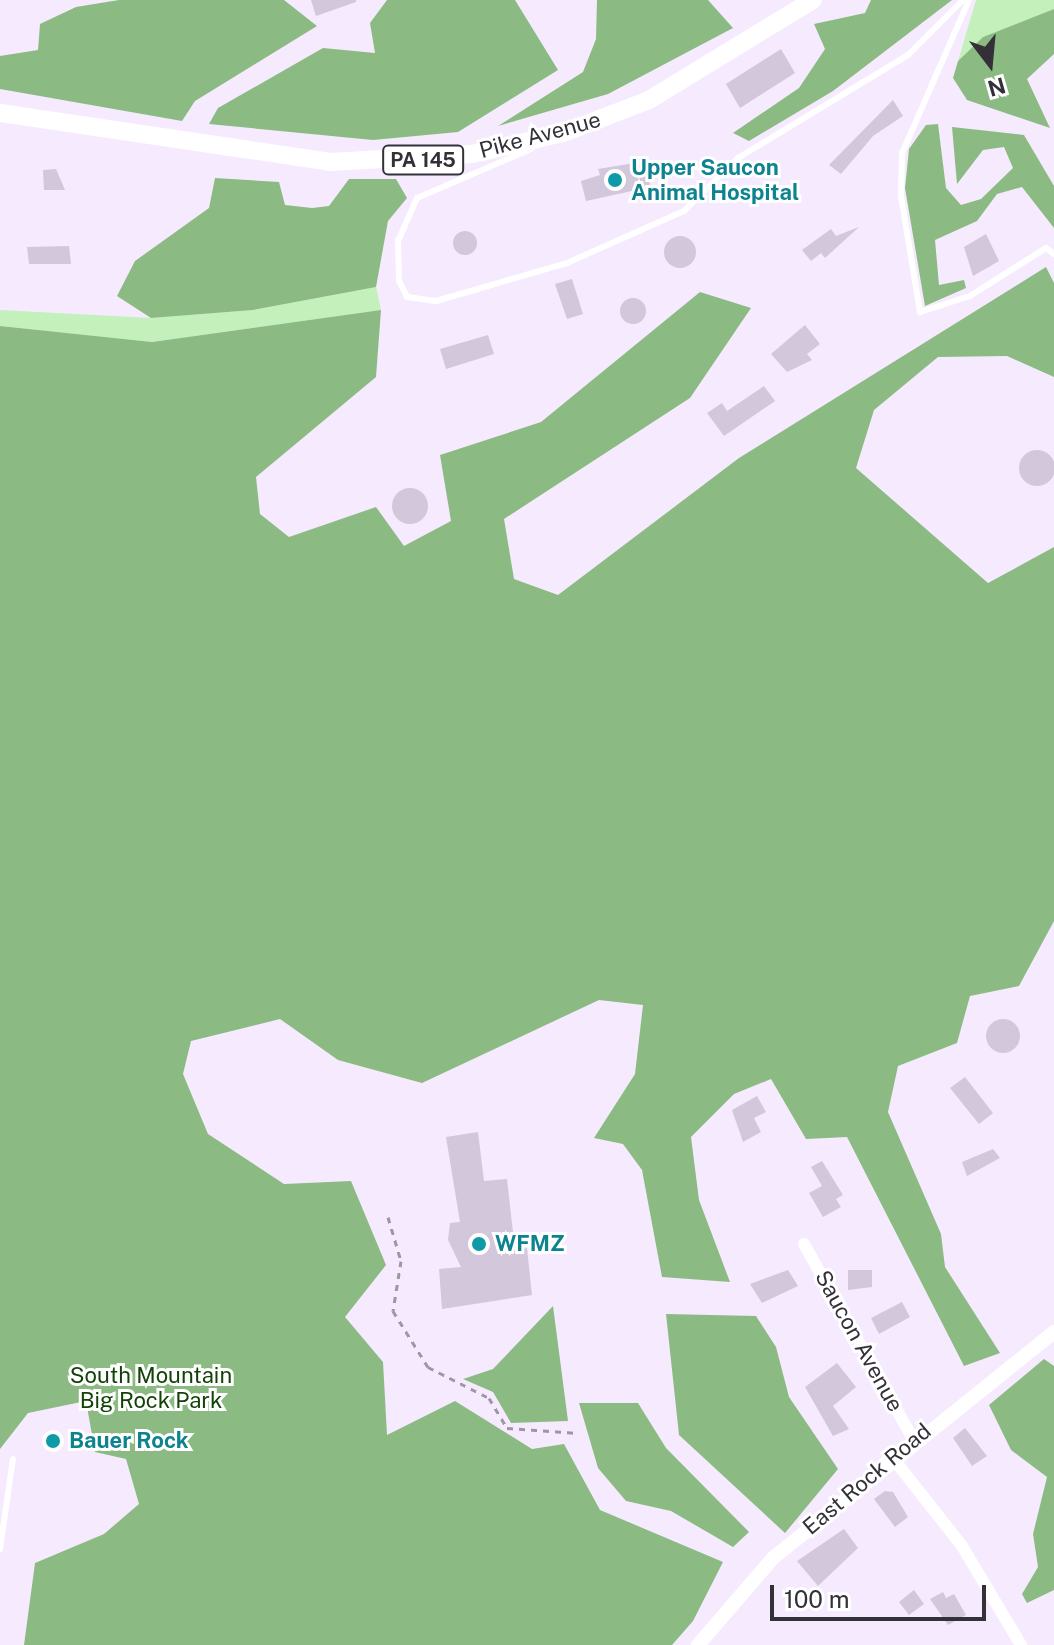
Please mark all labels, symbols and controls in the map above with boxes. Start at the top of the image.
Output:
north arrow [950,24,1030,104]
text: N [985,72,1008,102]
street label: Pike Avenue [476,106,604,164]
road number: PA 145 [381,144,465,176]
place label: Upper Saucon Animal Hospital [631,154,799,206]
marker: Upper Saucon Animal Hospital [606,171,624,189]
place label: WFMZ [495,1231,565,1257]
marker: WFMZ [470,1235,488,1253]
street label: Saucon Avenue [809,1266,909,1416]
park label: South Mountain Big Rock Park [70,1362,232,1414]
street label: East Rock Road [798,1418,936,1540]
place label: Bauer Rock [69,1428,189,1454]
marker: Bauer Rock [44,1432,62,1450]
scale bar [774,1569,990,1619]
text: 100 m [784,1585,850,1613]

